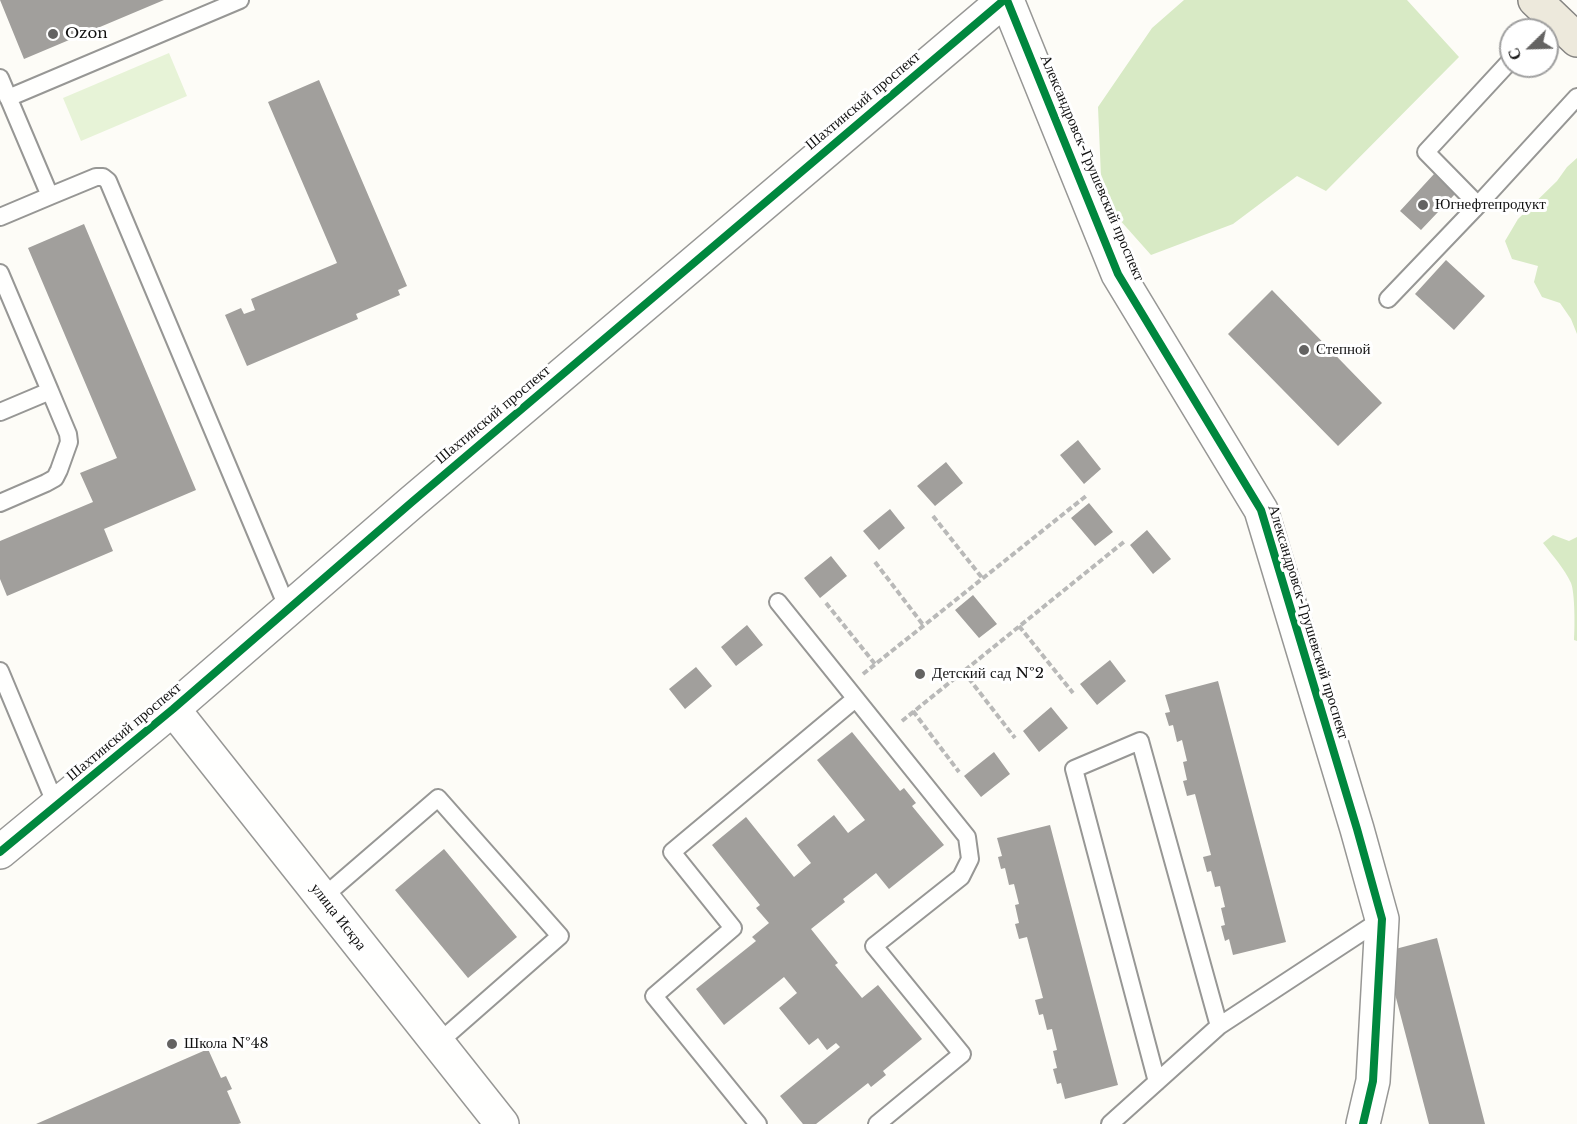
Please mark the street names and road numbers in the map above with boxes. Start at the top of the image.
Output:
street label: Шахтинский проспект [802,48,924,154]
street label: Александровск-Грушевский проспект [1036,52,1148,284]
street label: Шахтинский проспект [432,362,554,468]
street label: Александровск-Грушевский проспект [1264,503,1352,741]
street label: Шахтинский проспект [63,679,185,785]
street label: улица Искра [306,880,370,954]

